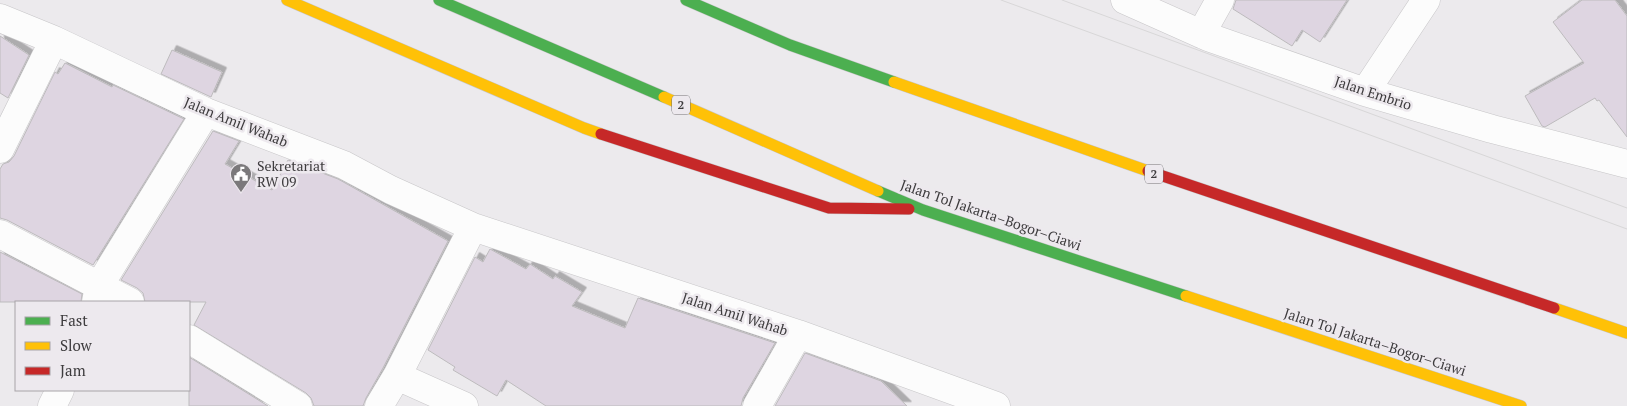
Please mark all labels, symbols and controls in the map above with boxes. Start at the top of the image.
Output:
street label: Jalan Embrio [1332,71,1414,114]
street label: Jalan Amil Wahab [182,92,291,151]
road number: 2 [672,96,690,114]
place label: Sekretariat RW 09 [257,156,326,191]
public building icon: Sekretariat RW 09 [229,162,253,193]
road number: 2 [1145,164,1163,183]
street label: Jalan Tol Jakarta–Bogor–Ciawi [898,175,1084,254]
street label: Jalan Amil Wahab [680,287,791,340]
legend [15,301,190,391]
street label: Jalan Tol Jakarta–Bogor–Ciawi [1282,303,1469,380]
text: Fast [60,310,88,330]
text: Slow [60,335,93,355]
text: Jam [60,360,86,380]

